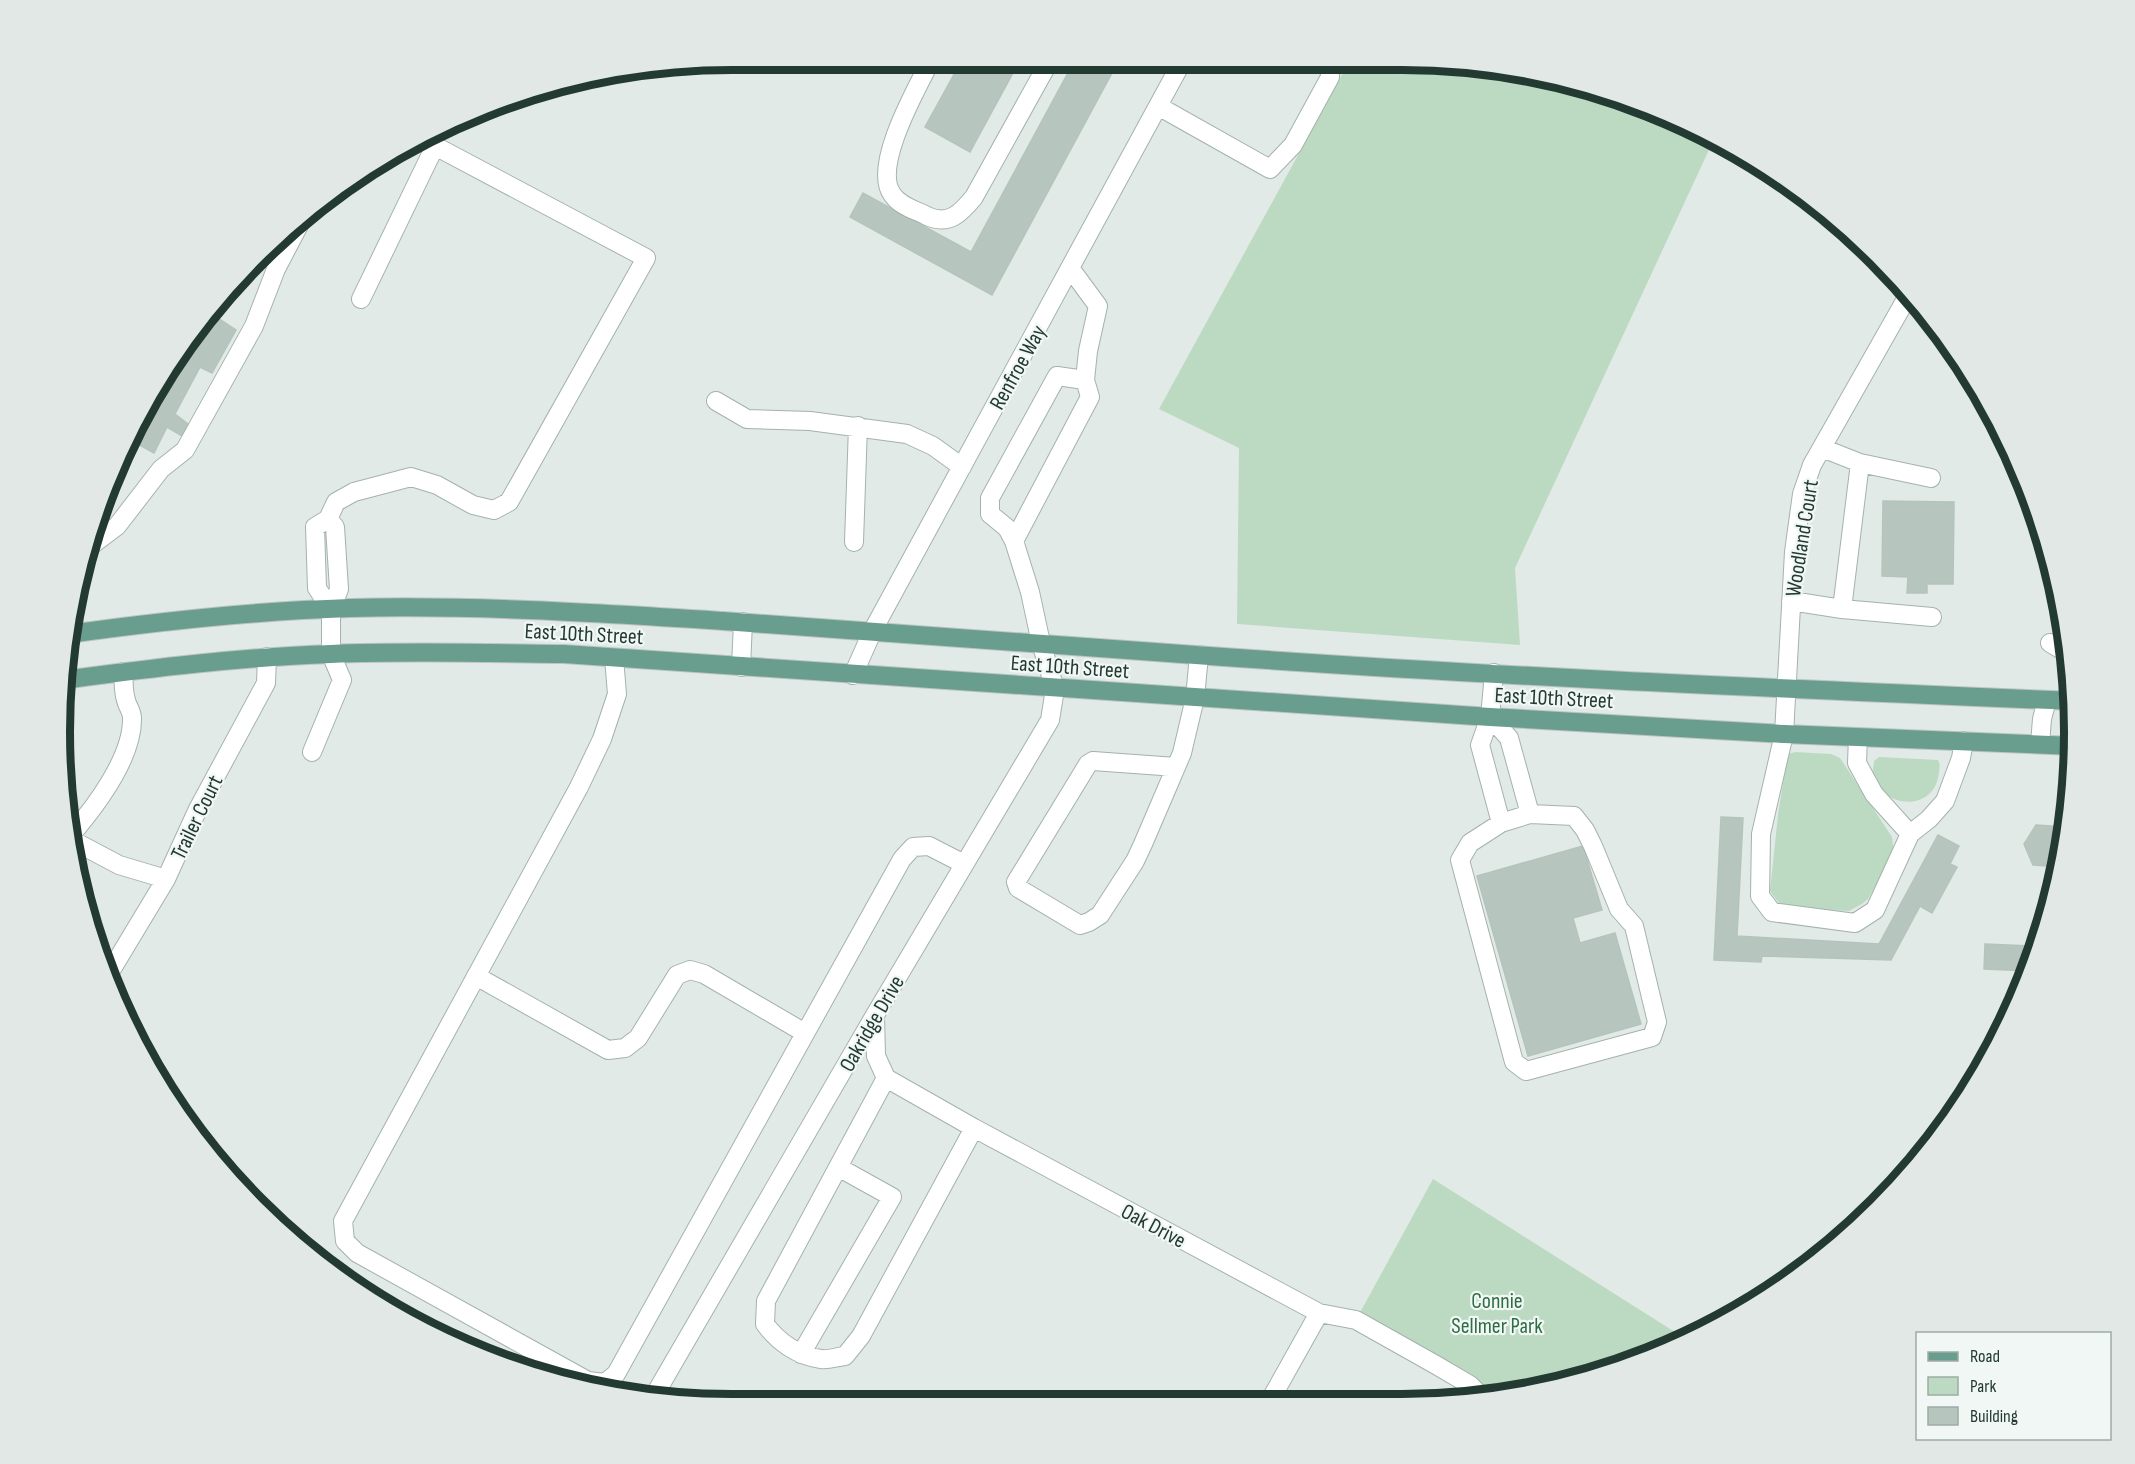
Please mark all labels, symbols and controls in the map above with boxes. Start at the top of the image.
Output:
street label: Renfroe Way [984,320,1053,415]
street label: Woodland Court [1780,478,1825,599]
street label: East 10th Street [524,618,644,651]
street label: East 10th Street [1010,650,1130,685]
street label: East 10th Street [1494,682,1614,715]
street label: Trailer Court [165,771,229,864]
street label: Oakridge Drive [834,971,911,1077]
street label: Oak Drive [1116,1198,1190,1255]
park label: Connie Sellmer Park [1451,1288,1543,1340]
legend [1916,1332,2111,1440]
text: Road [1970,1346,2000,1367]
text: Park [1970,1376,1996,1397]
text: Building [1970,1406,2018,1427]

